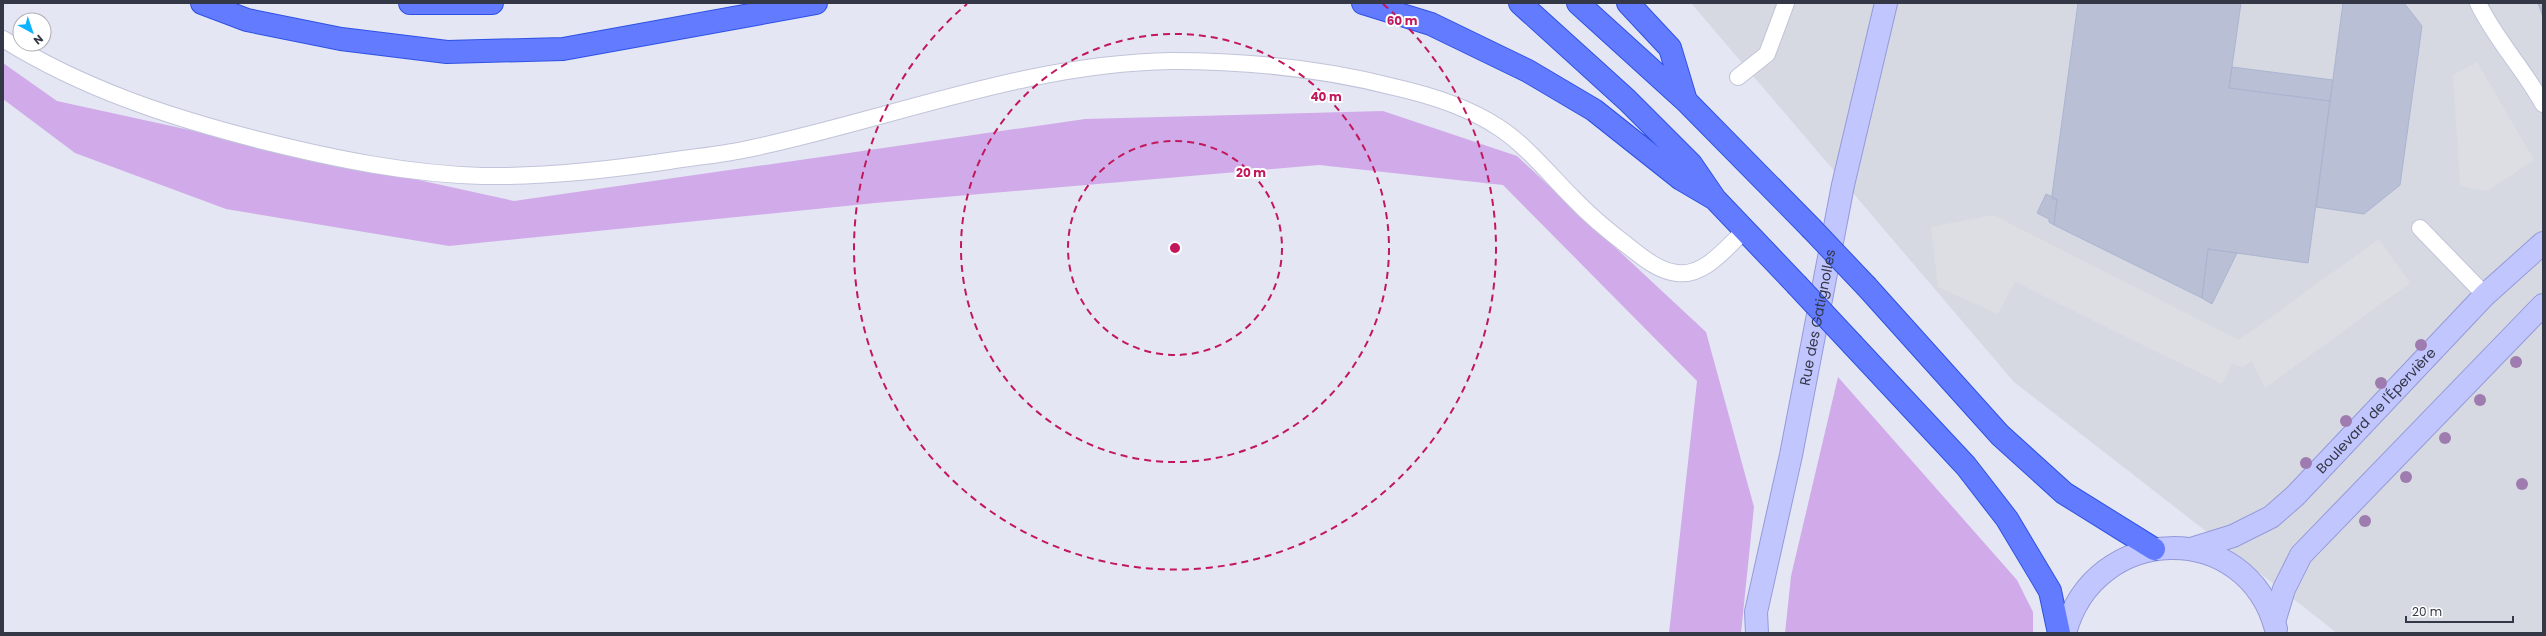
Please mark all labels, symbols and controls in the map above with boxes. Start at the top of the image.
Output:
north arrow [12,12,52,52]
text: 60 m [1387,12,1418,29]
text: N [30,31,47,48]
text: 40 m [1310,88,1342,105]
text: 20 m [1236,164,1266,181]
centre of rings [1168,241,1182,255]
street label: Rue des Gatignolles [1795,248,1840,387]
street label: Boulevard de l'Épervière [2311,343,2441,478]
scale bar [2406,598,2513,624]
text: 20 m [2412,603,2442,620]

